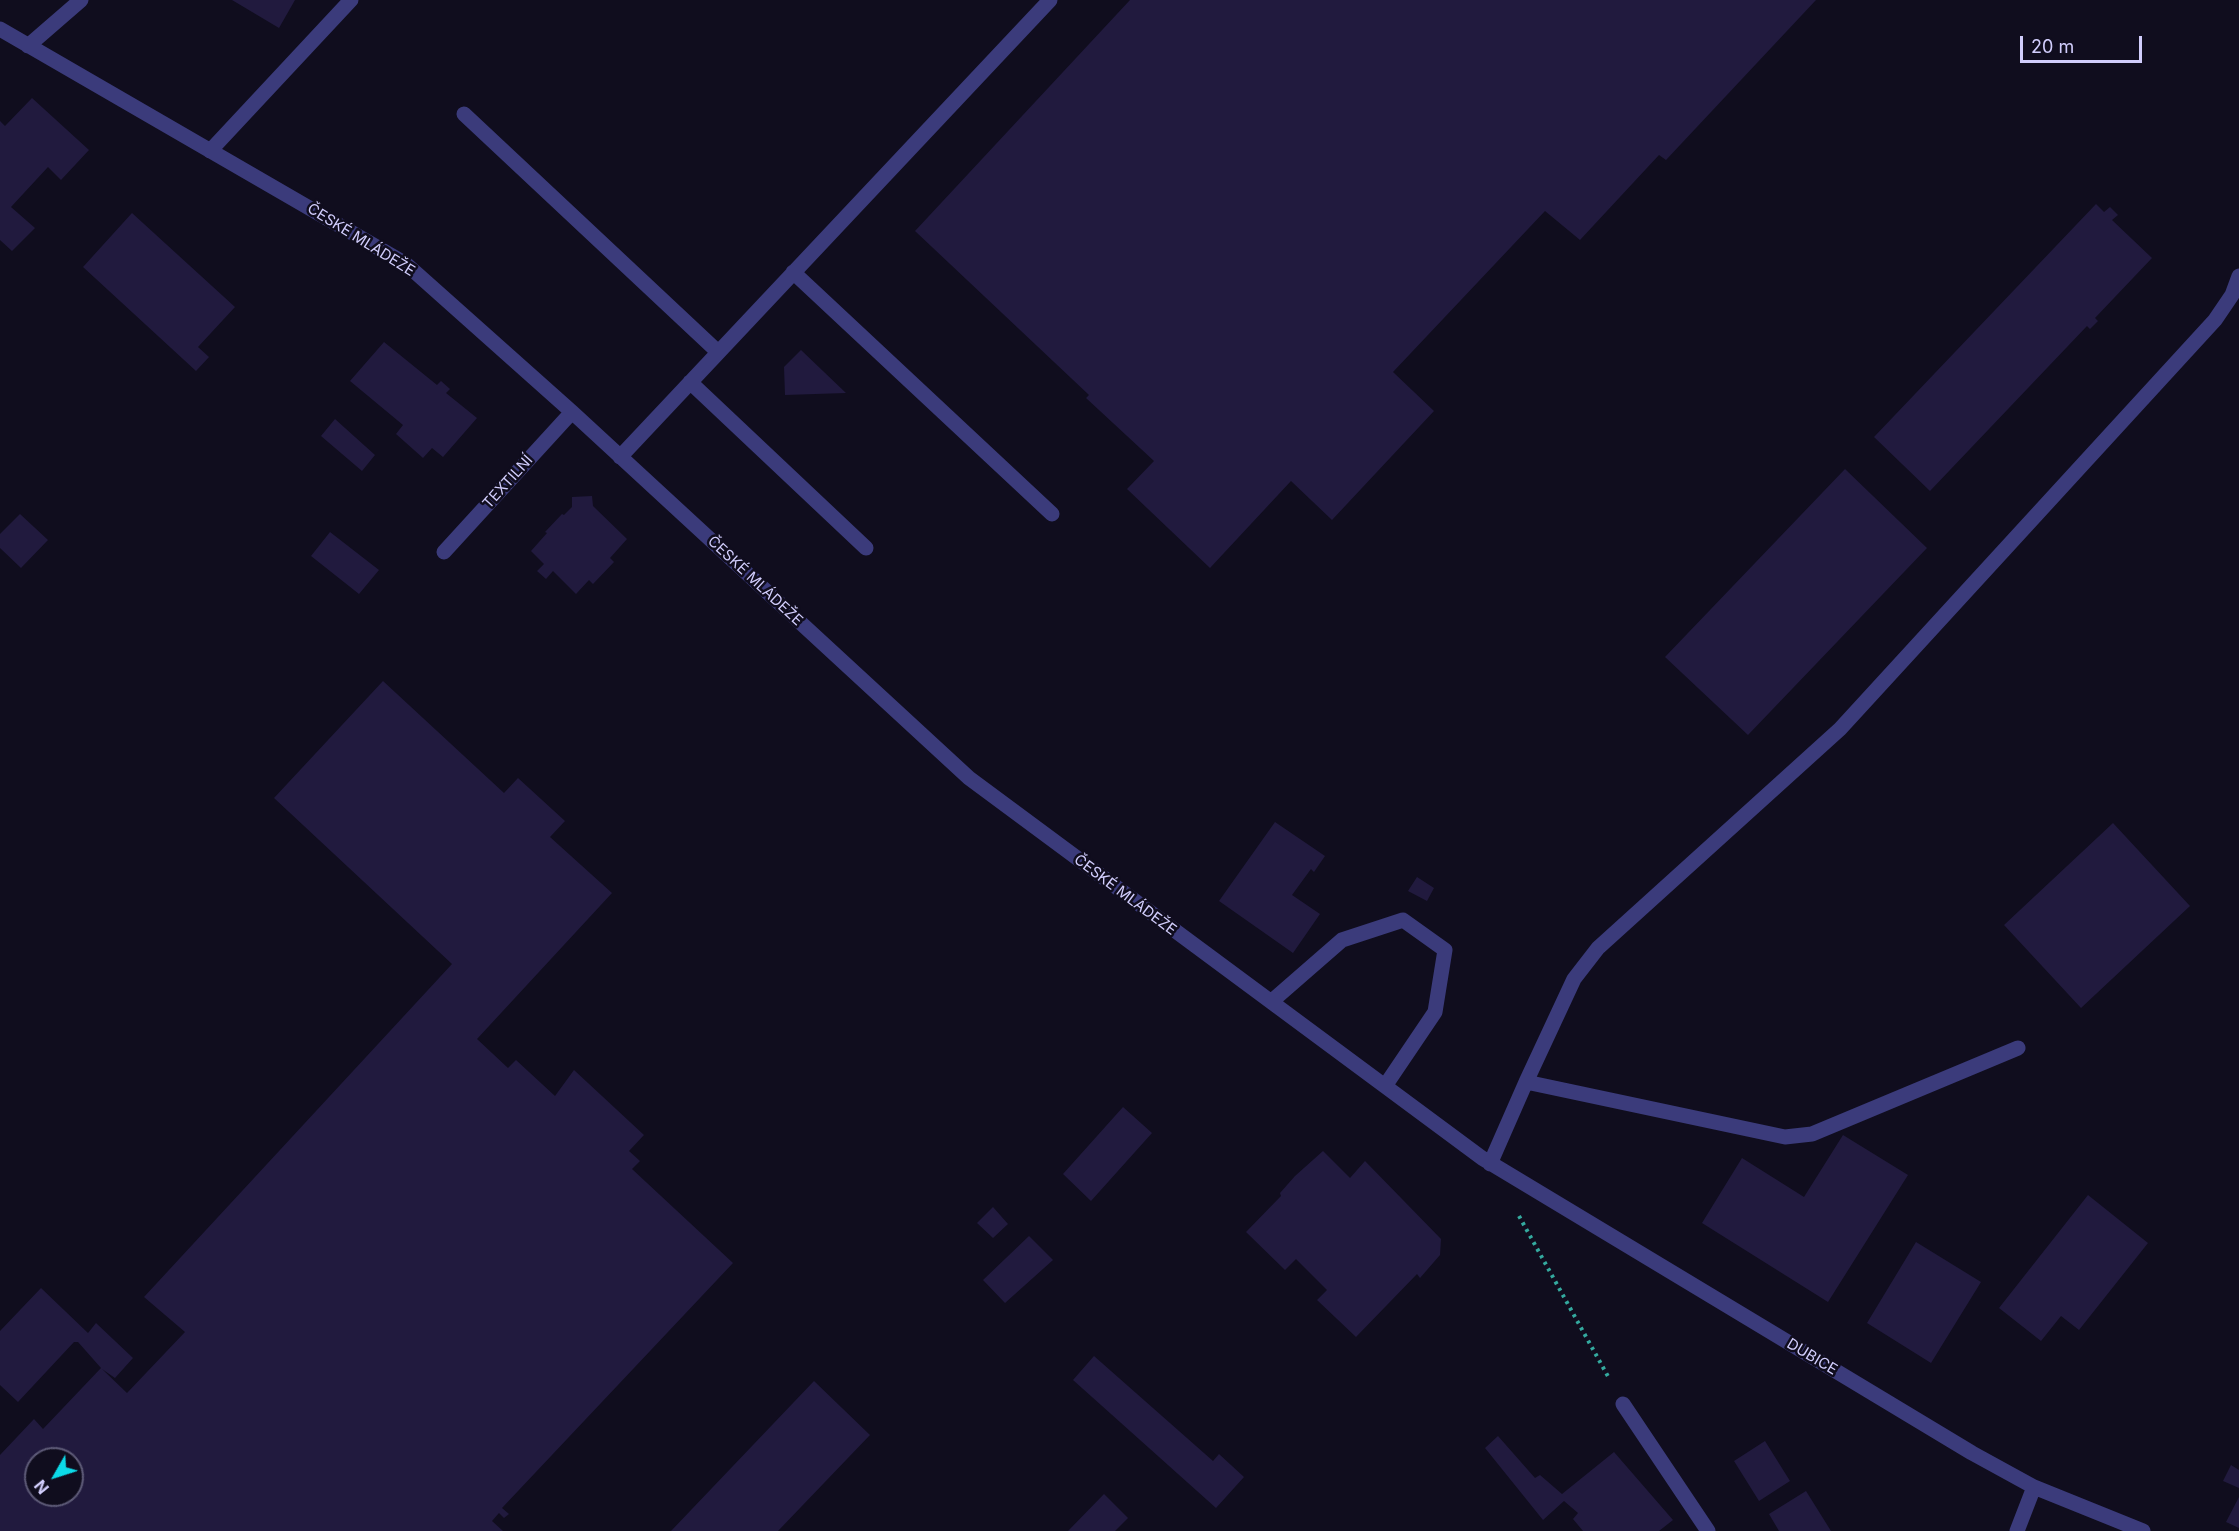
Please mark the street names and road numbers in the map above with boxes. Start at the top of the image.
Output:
street label: ČESKÉ MLÁDEŽE [304,200,418,280]
street label: TEXTILNÍ [479,452,537,512]
street label: ČESKÉ MLÁDEŽE [704,532,806,630]
street label: ČESKÉ MLÁDEŽE [1070,851,1180,939]
street label: DUBICE [1783,1335,1841,1379]

